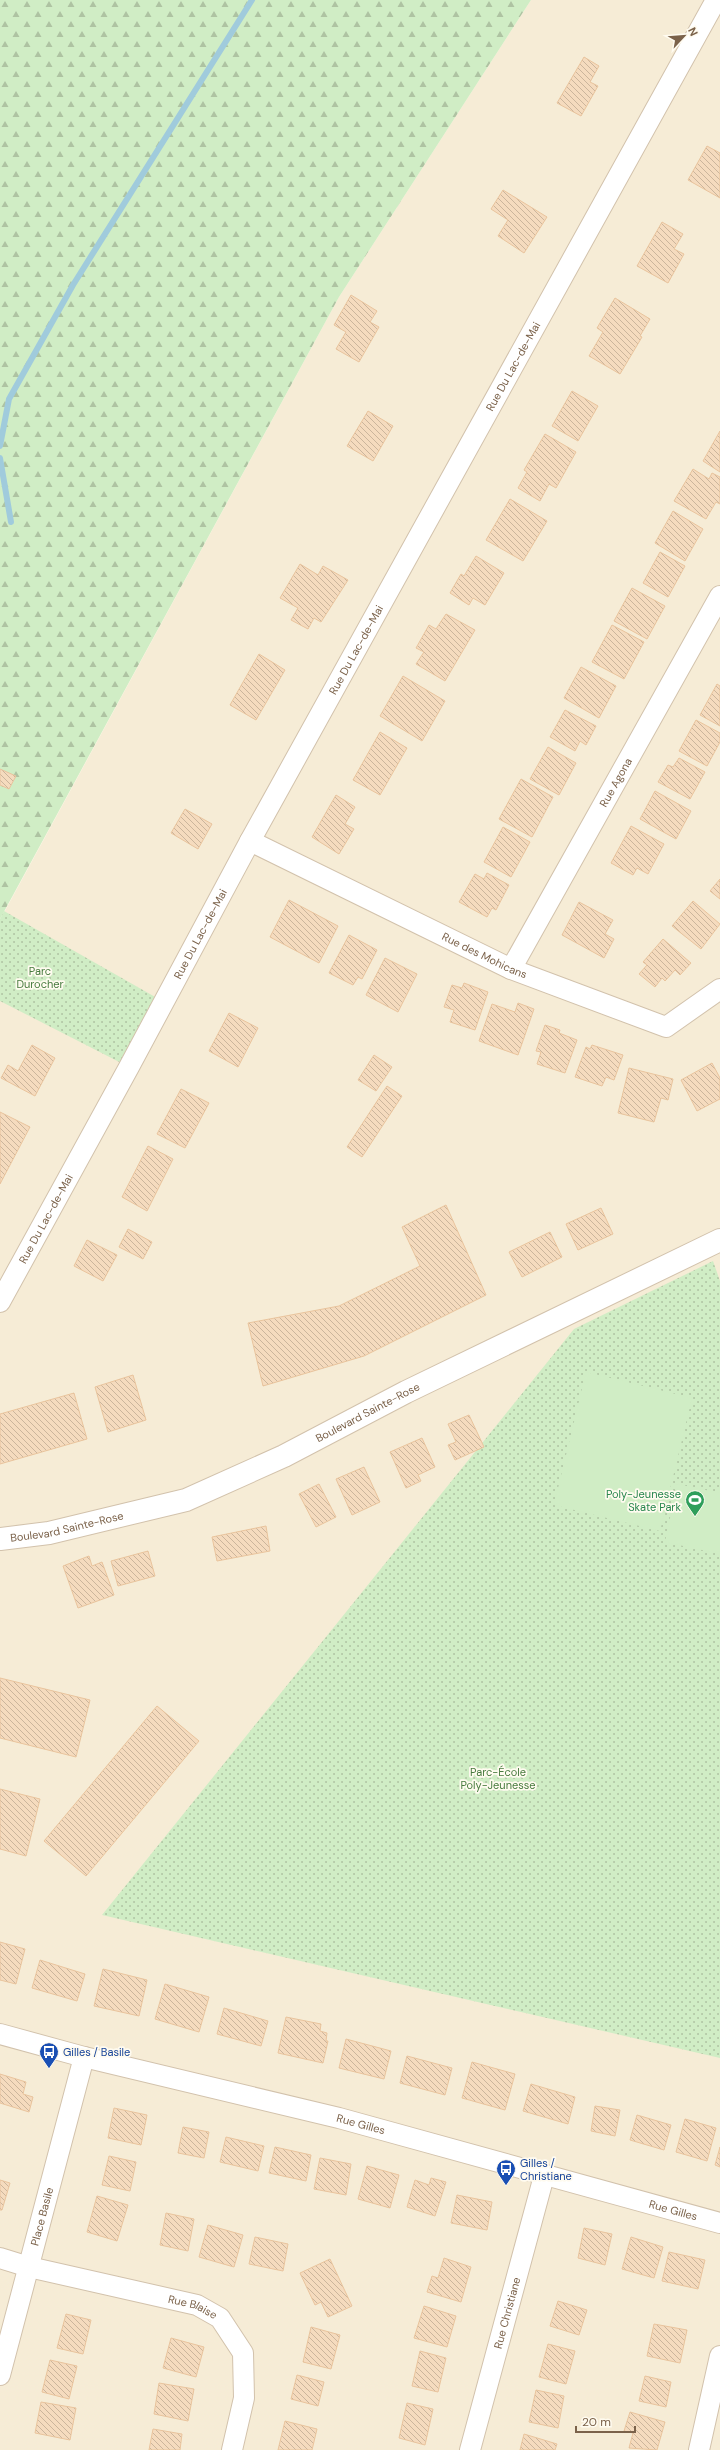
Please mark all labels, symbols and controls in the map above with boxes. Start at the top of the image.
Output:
north arrow [664,16,704,56]
text: N [685,25,701,38]
street label: Rue Du Lac-de-Mai [483,319,543,414]
street label: Rue Du Lac-de-Mai [326,603,386,697]
street label: Rue Agona [596,755,635,809]
street label: Rue Du Lac-de-Mai [170,887,230,981]
street label: Rue des Mohicans [440,929,529,981]
park label: Parc Durocher [16,964,64,991]
street label: Rue Du Lac-de-Mai [16,1172,76,1266]
street label: Boulevard Sainte-Rose [313,1379,422,1445]
place label: Poly-Jeunesse Skate Park [606,1487,681,1514]
sports icon: Poly-Jeunesse Skate Park [684,1489,706,1517]
street label: Boulevard Sainte-Rose [9,1508,125,1545]
park label: Parc-École Poly-Jeunesse [460,1765,536,1792]
bus stop icon: Gilles / Basile [38,2041,60,2069]
place label: Gilles / Basile [63,2045,130,2059]
street label: Rue Gilles [335,2111,387,2137]
place label: Gilles / Christiane [520,2156,572,2183]
bus stop icon: Gilles / Christiane [495,2158,517,2186]
street label: Place Basile [27,2186,56,2247]
street label: Rue Gilles [647,2197,699,2223]
street label: Rue Christiane [491,2275,523,2350]
street label: Rue Blaise [167,2292,220,2322]
scale bar [576,2408,635,2434]
text: 20 m [582,2414,611,2430]

